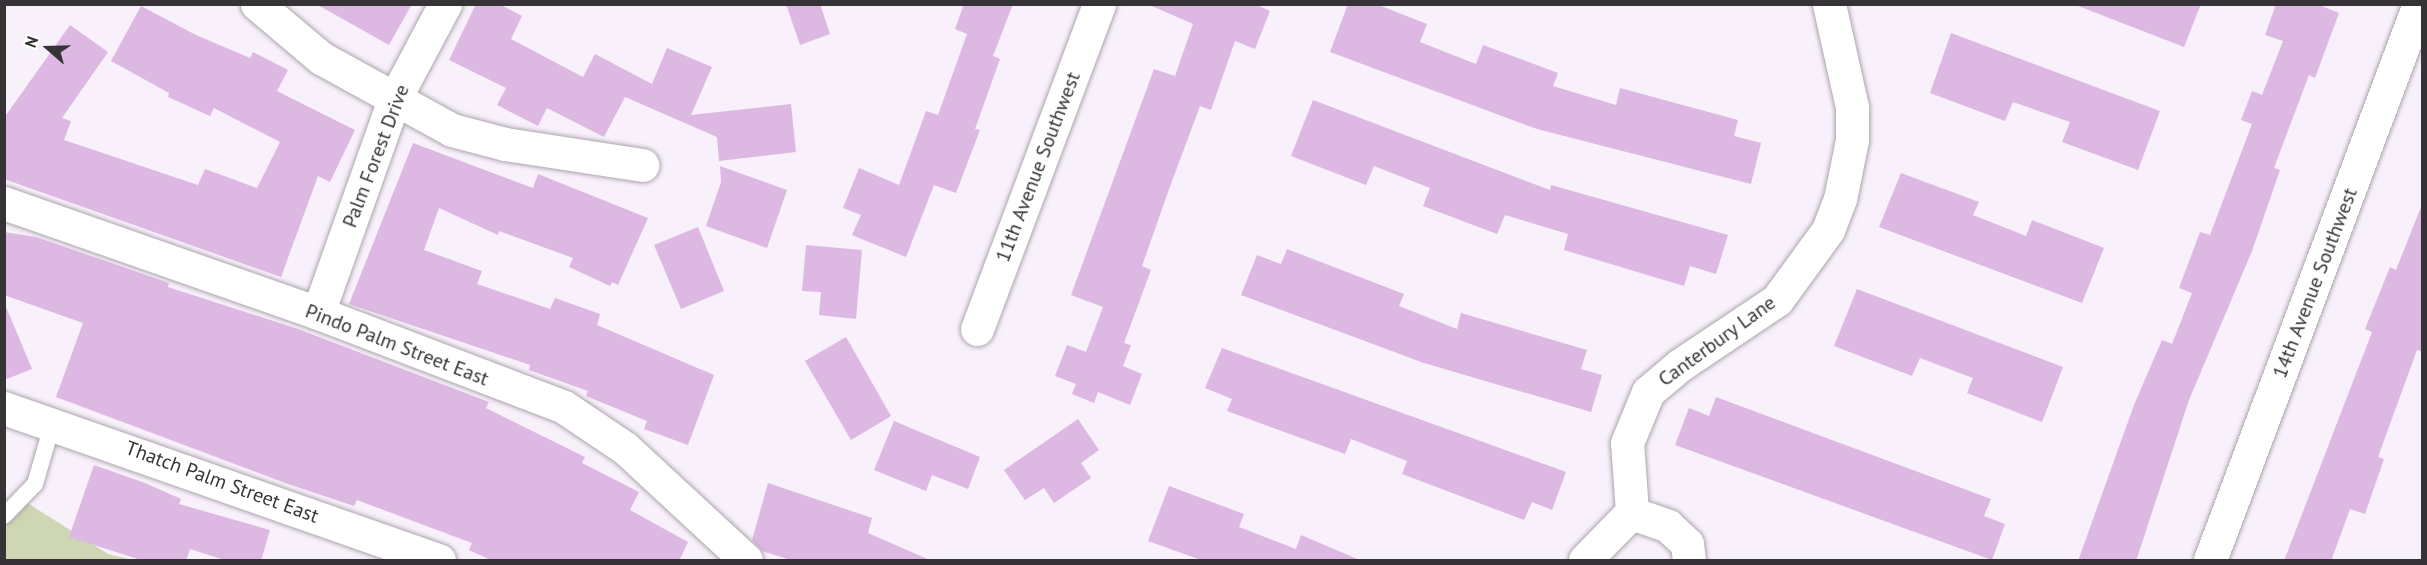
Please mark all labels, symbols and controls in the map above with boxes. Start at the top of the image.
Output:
north arrow [18,18,78,78]
text: N [20,33,42,50]
street label: 11th Avenue Southwest [991,68,1085,266]
street label: Palm Forest Drive [338,81,414,231]
street label: 14th Avenue Southwest [2268,184,2362,382]
street label: Canterbury Lane [1654,290,1780,392]
street label: Pindo Palm Street East [302,299,492,391]
street label: Thatch Palm Street East [122,436,322,528]

